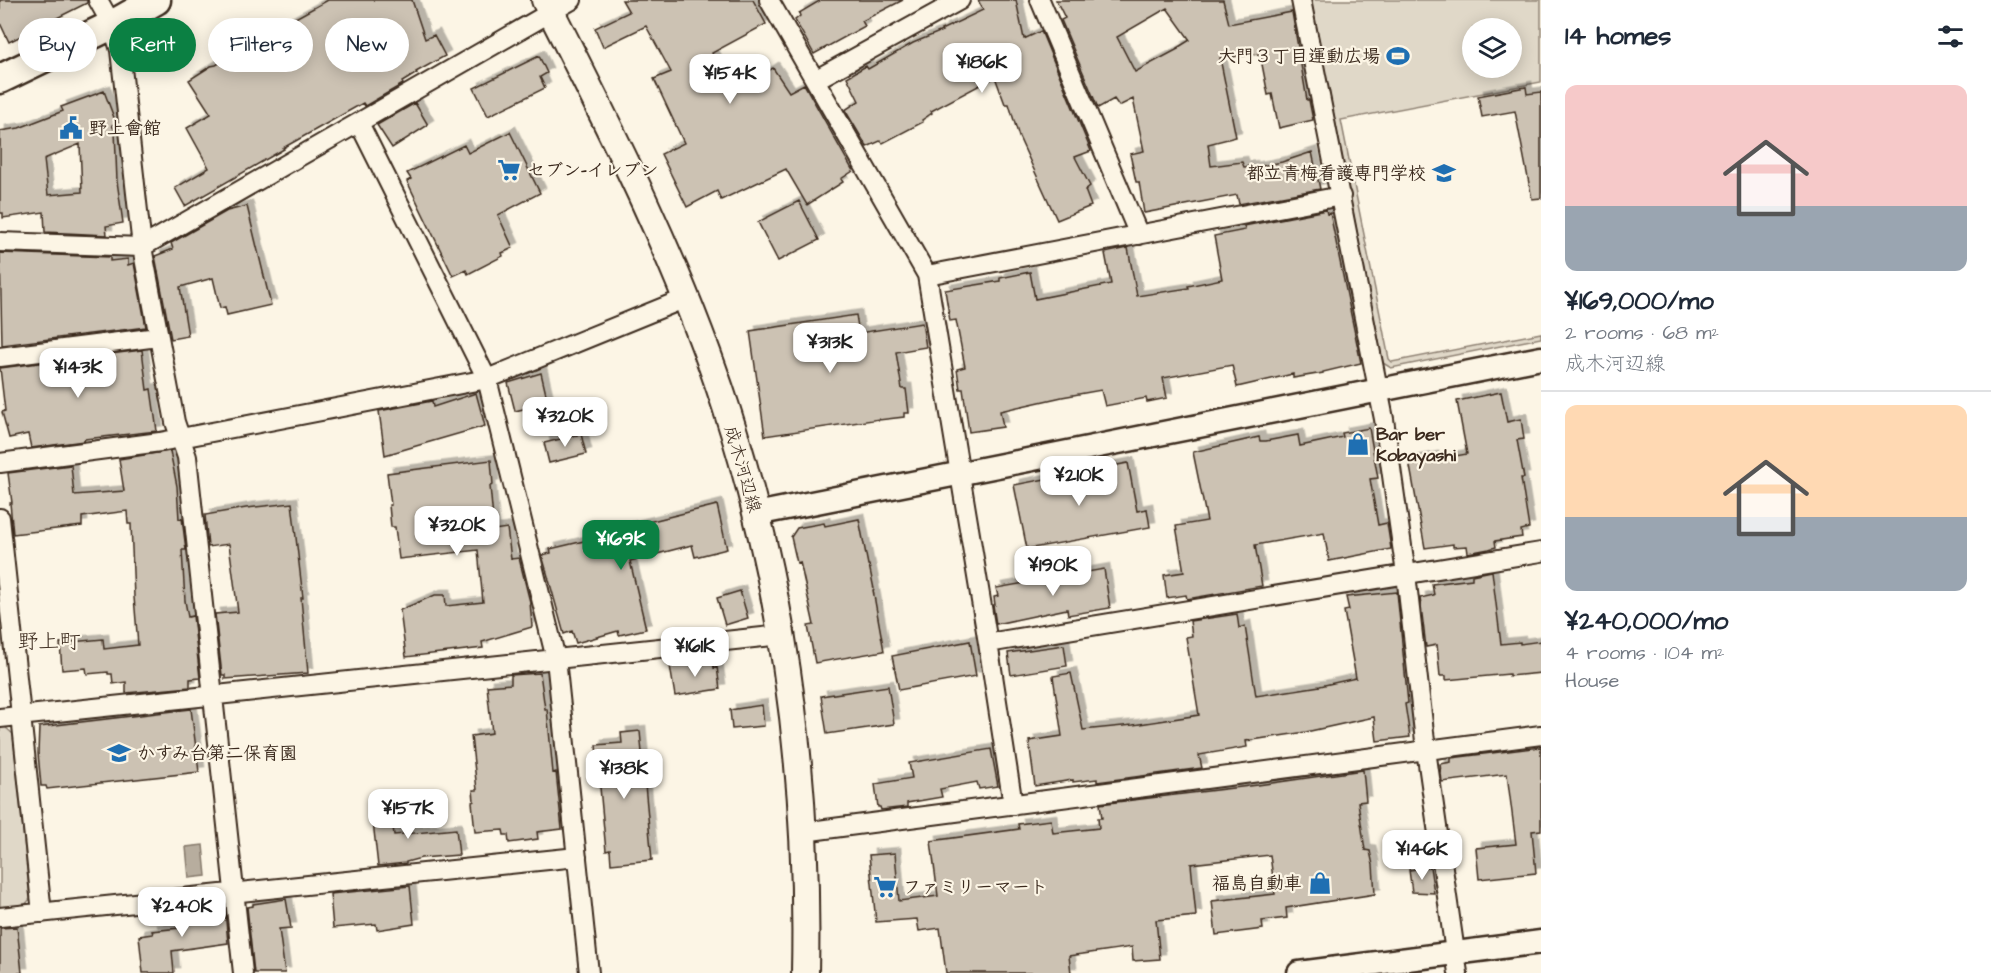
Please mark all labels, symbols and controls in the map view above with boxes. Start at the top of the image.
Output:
chip: Buy [18,18,97,72]
chip: Rent [109,18,196,72]
chip: Filters [208,18,313,72]
chip: New [325,18,409,72]
map controls [1462,18,1522,78]
button: layers [1462,18,1522,78]
text: 14 homes [1565,18,1671,54]
icon: filters [1934,20,1967,53]
pin: ¥186K [940,43,1024,94]
sports icon: 大門３丁目運動広場 [1385,43,1411,69]
place label: 大門３丁目運動広場 [1218,44,1380,69]
text: ¥186K [957,48,1007,76]
pin: ¥154K [688,54,772,105]
text: ¥154K [703,59,757,87]
public building icon: 野上會館 [58,115,84,141]
place label: 野上會館 [89,116,161,141]
icon: home [1712,124,1820,232]
supermarket icon: セブン-イレブン [496,157,522,183]
place label: セブン-イレブン [527,158,659,183]
school or university icon: 都立青梅看護専門学校 [1431,160,1457,186]
place label: 都立青梅看護専門学校 [1246,161,1426,186]
text: ¥169,000/mo [1565,283,1714,319]
text: 2 rooms · 68 m² [1565,319,1719,347]
pin: ¥313K [788,323,872,374]
text: ¥313K [807,328,853,356]
pin: ¥143K [36,348,120,399]
text: 成木河辺線 [1565,350,1665,378]
text: ¥143K [53,353,103,381]
pin: ¥320K [523,397,607,448]
text: ¥320K [536,402,594,430]
street label: 成木河辺線 [718,422,767,516]
place label: Bar ber Kobayashi [1376,422,1456,469]
shop icon: Bar ber Kobayashi [1345,431,1371,457]
icon: home [1712,444,1820,552]
pin: ¥210K [1037,456,1121,507]
text: ¥210K [1054,461,1104,489]
pin: ¥320K [415,506,499,557]
text: ¥320K [428,511,486,539]
pin: ¥169K [579,520,663,571]
text: ¥169K [596,525,646,553]
pin: ¥190K [1011,546,1095,597]
text: ¥190K [1028,551,1078,579]
text: ¥240,000/mo [1565,603,1728,639]
district label: 野上町 [18,627,81,656]
pin: ¥161K [653,627,737,678]
text: ¥161K [675,632,715,660]
text: 4 rooms · 104 m² [1565,639,1724,667]
text: House [1565,667,1619,695]
school or university icon: かすみ台第二保育園 [106,740,132,766]
place label: かすみ台第二保育園 [137,741,298,766]
pin: ¥138K [582,749,666,800]
text: ¥138K [600,754,648,782]
pin: ¥157K [366,789,450,840]
text: ¥157K [382,794,434,822]
pin: ¥146K [1380,830,1464,881]
text: ¥146K [1396,835,1448,863]
shop icon: 福島自動車 [1307,870,1333,896]
place label: 福島自動車 [1212,871,1302,896]
supermarket icon: ファミリーマート [872,874,898,900]
place label: ファミリーマート [903,875,1048,900]
pin: ¥240K [140,887,224,938]
text: ¥240K [152,892,212,920]

